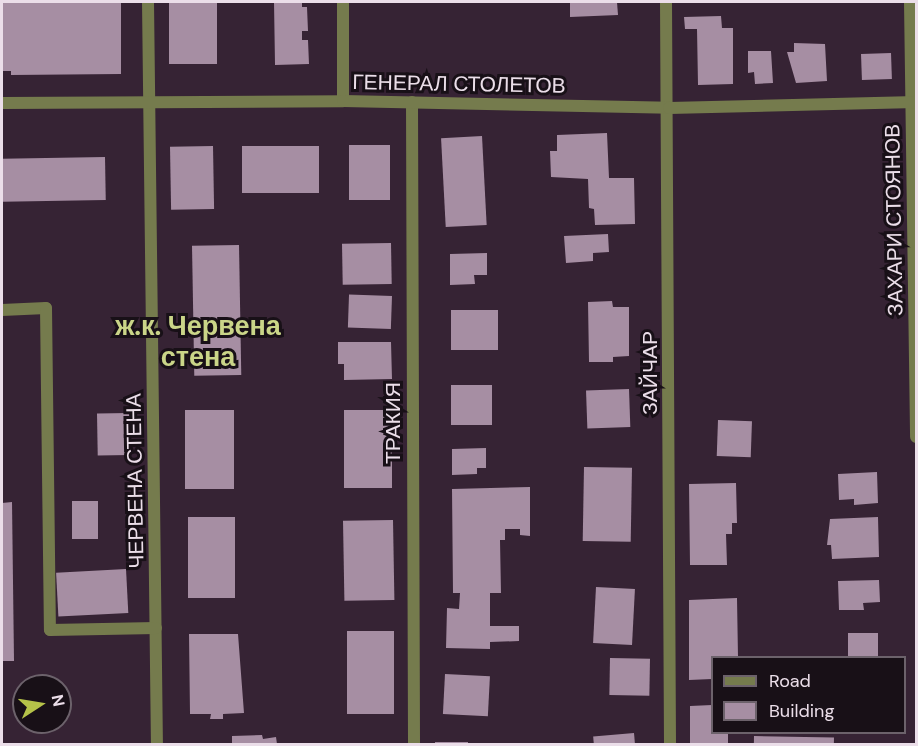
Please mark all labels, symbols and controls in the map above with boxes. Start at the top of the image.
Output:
street label: ГЕНЕРАЛ СТОЛЕТОВ [352,70,566,98]
street label: ЗАХАРИ СТОЯНОВ [880,124,908,316]
district label: ж.к. Червена стена [115,309,281,372]
street label: ЗАЙЧАР [637,331,663,415]
street label: ТРАКИЯ [380,382,406,464]
street label: ЧЕРВЕНА СТЕНА [121,393,149,569]
legend [711,656,906,734]
text: Road [769,669,811,693]
north arrow [12,674,72,734]
text: N [47,693,70,708]
text: Building [769,699,834,723]

